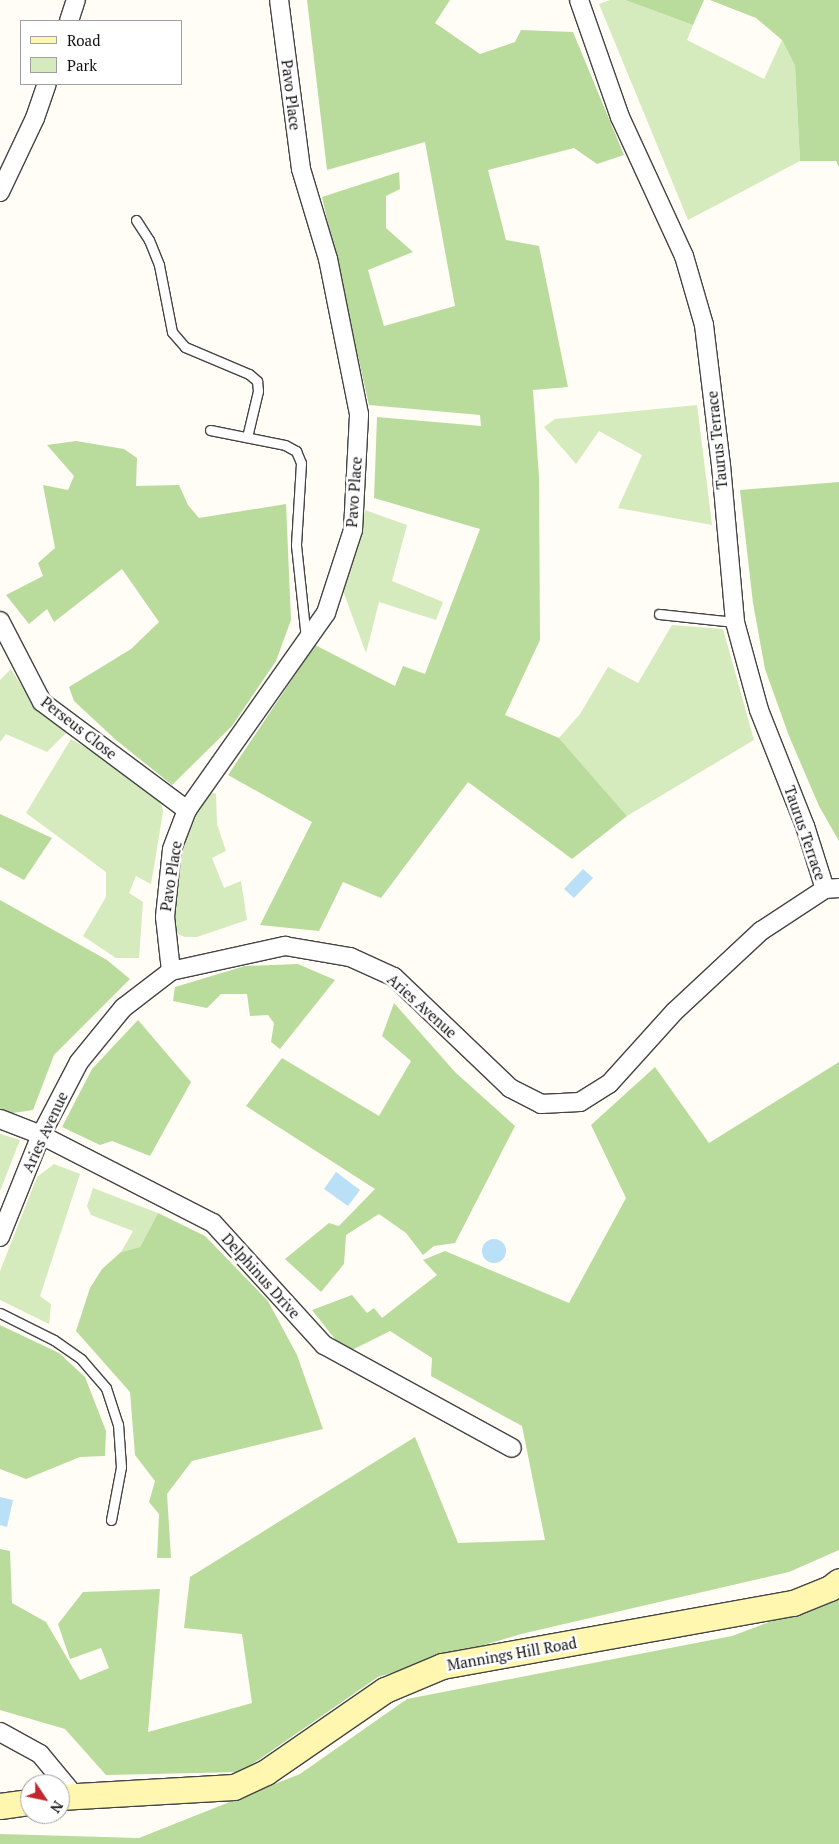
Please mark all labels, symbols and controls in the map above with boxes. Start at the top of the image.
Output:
legend [20,20,182,85]
text: Road [67,30,100,50]
text: Park [67,55,97,75]
street label: Pavo Place [278,59,304,131]
street label: Taurus Terrace [703,390,731,490]
street label: Pavo Place [343,456,365,528]
street label: Perseus Close [38,693,120,763]
street label: Taurus Terrace [780,783,830,883]
street label: Pavo Place [157,839,185,913]
street label: Aries Avenue [384,970,460,1042]
street label: Aries Avenue [18,1089,72,1175]
street label: Delphinus Drive [218,1230,304,1322]
street label: Mannings Hill Road [446,1634,578,1674]
north arrow [20,1774,70,1824]
text: N [46,1797,68,1817]

